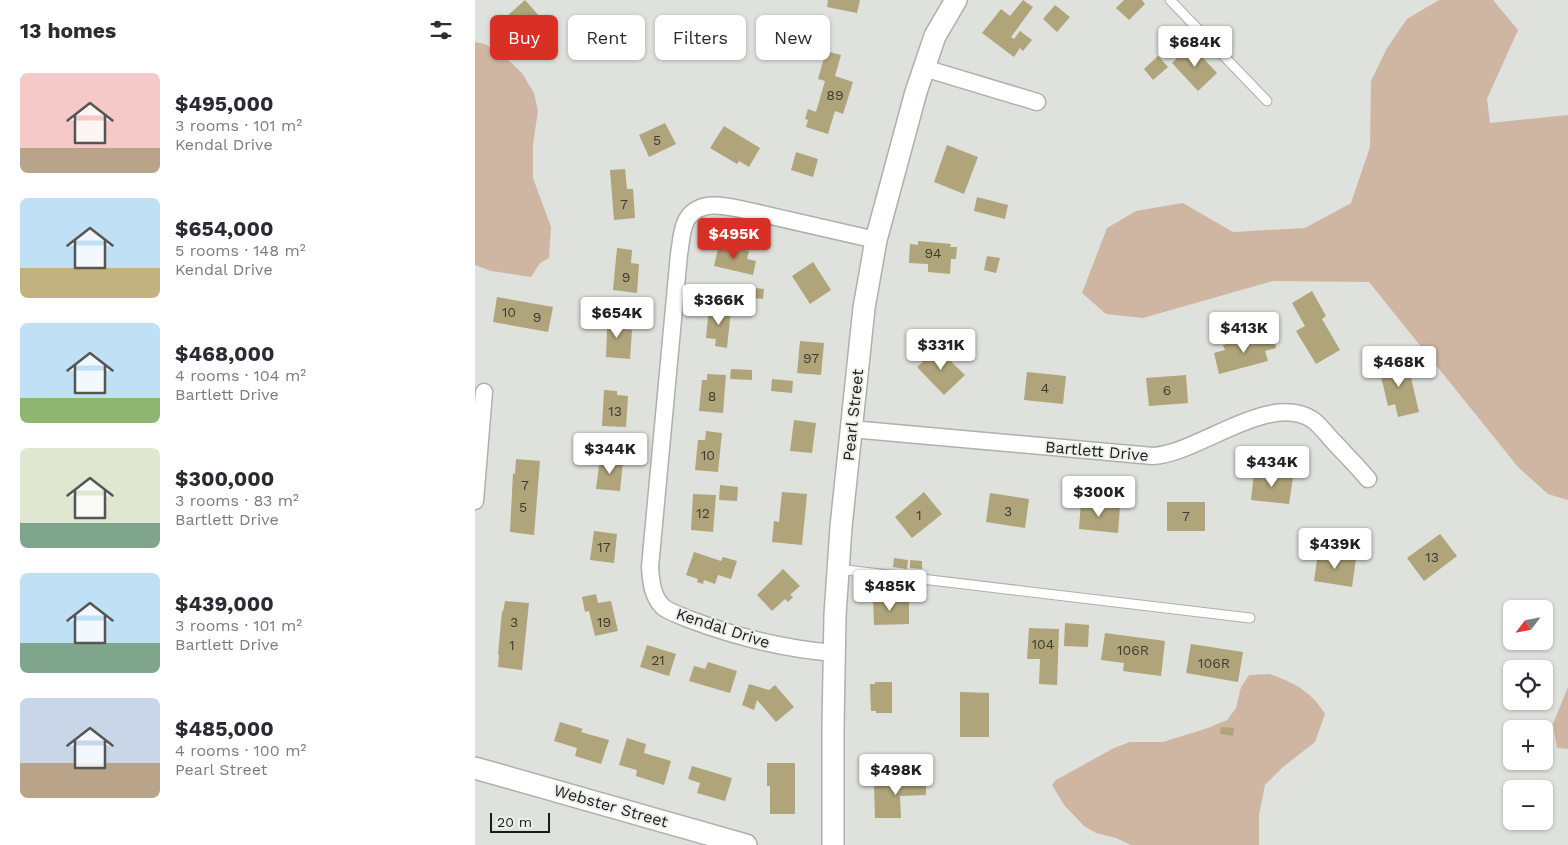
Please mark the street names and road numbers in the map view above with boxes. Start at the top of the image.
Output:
street label: Pearl Street [839,368,867,462]
street label: Bartlett Drive [1044,437,1150,465]
street label: Kendal Drive [674,604,772,652]
street label: Webster Street [552,781,671,832]

